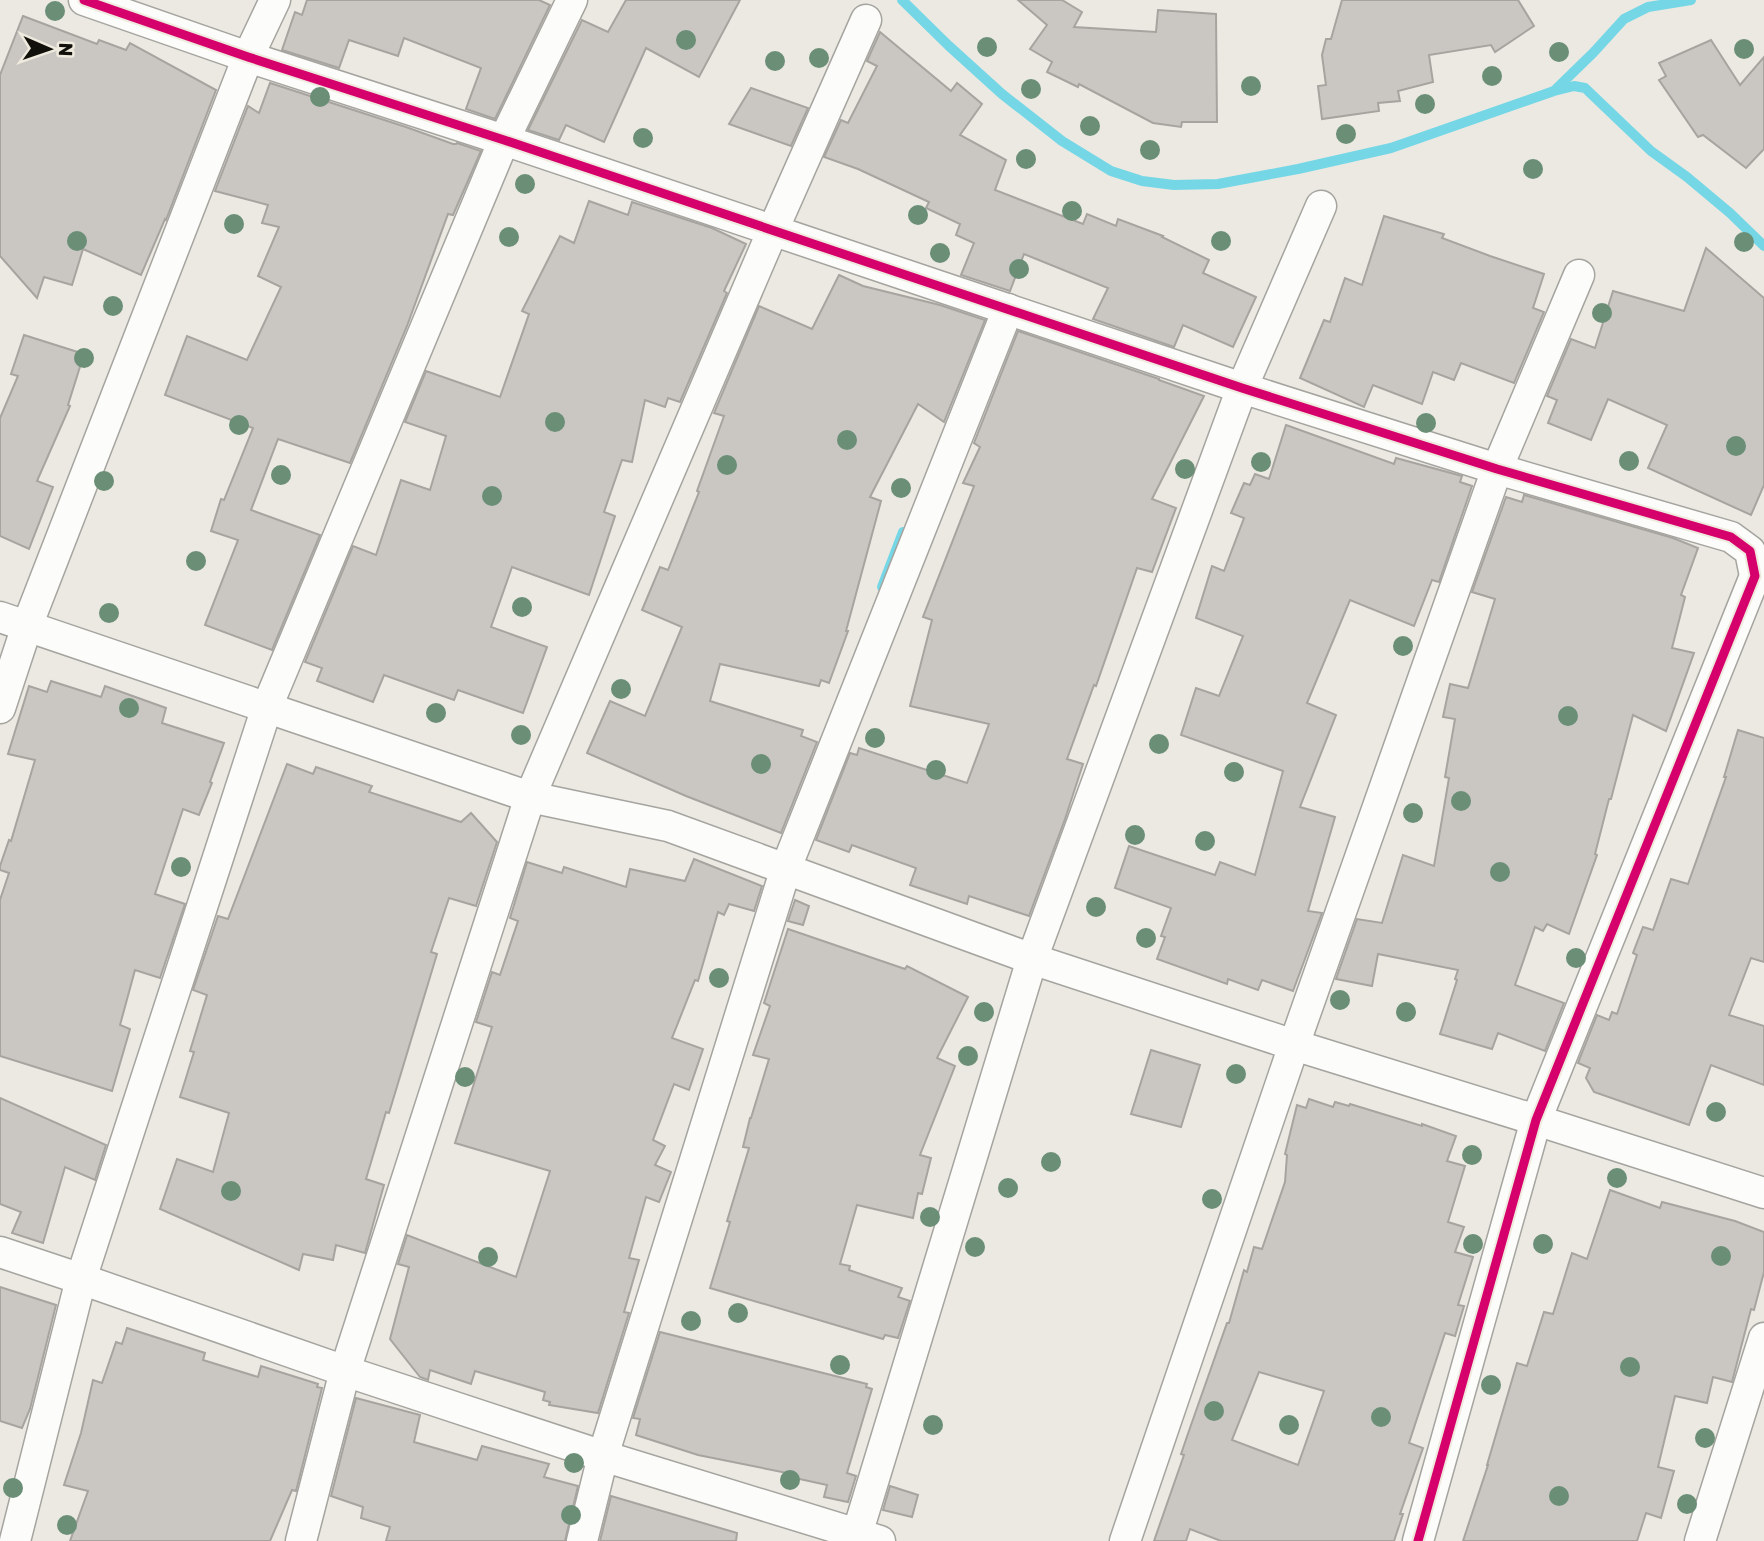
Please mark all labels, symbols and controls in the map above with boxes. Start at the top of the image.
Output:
north arrow [14,14,84,84]
text: N [54,42,77,57]

